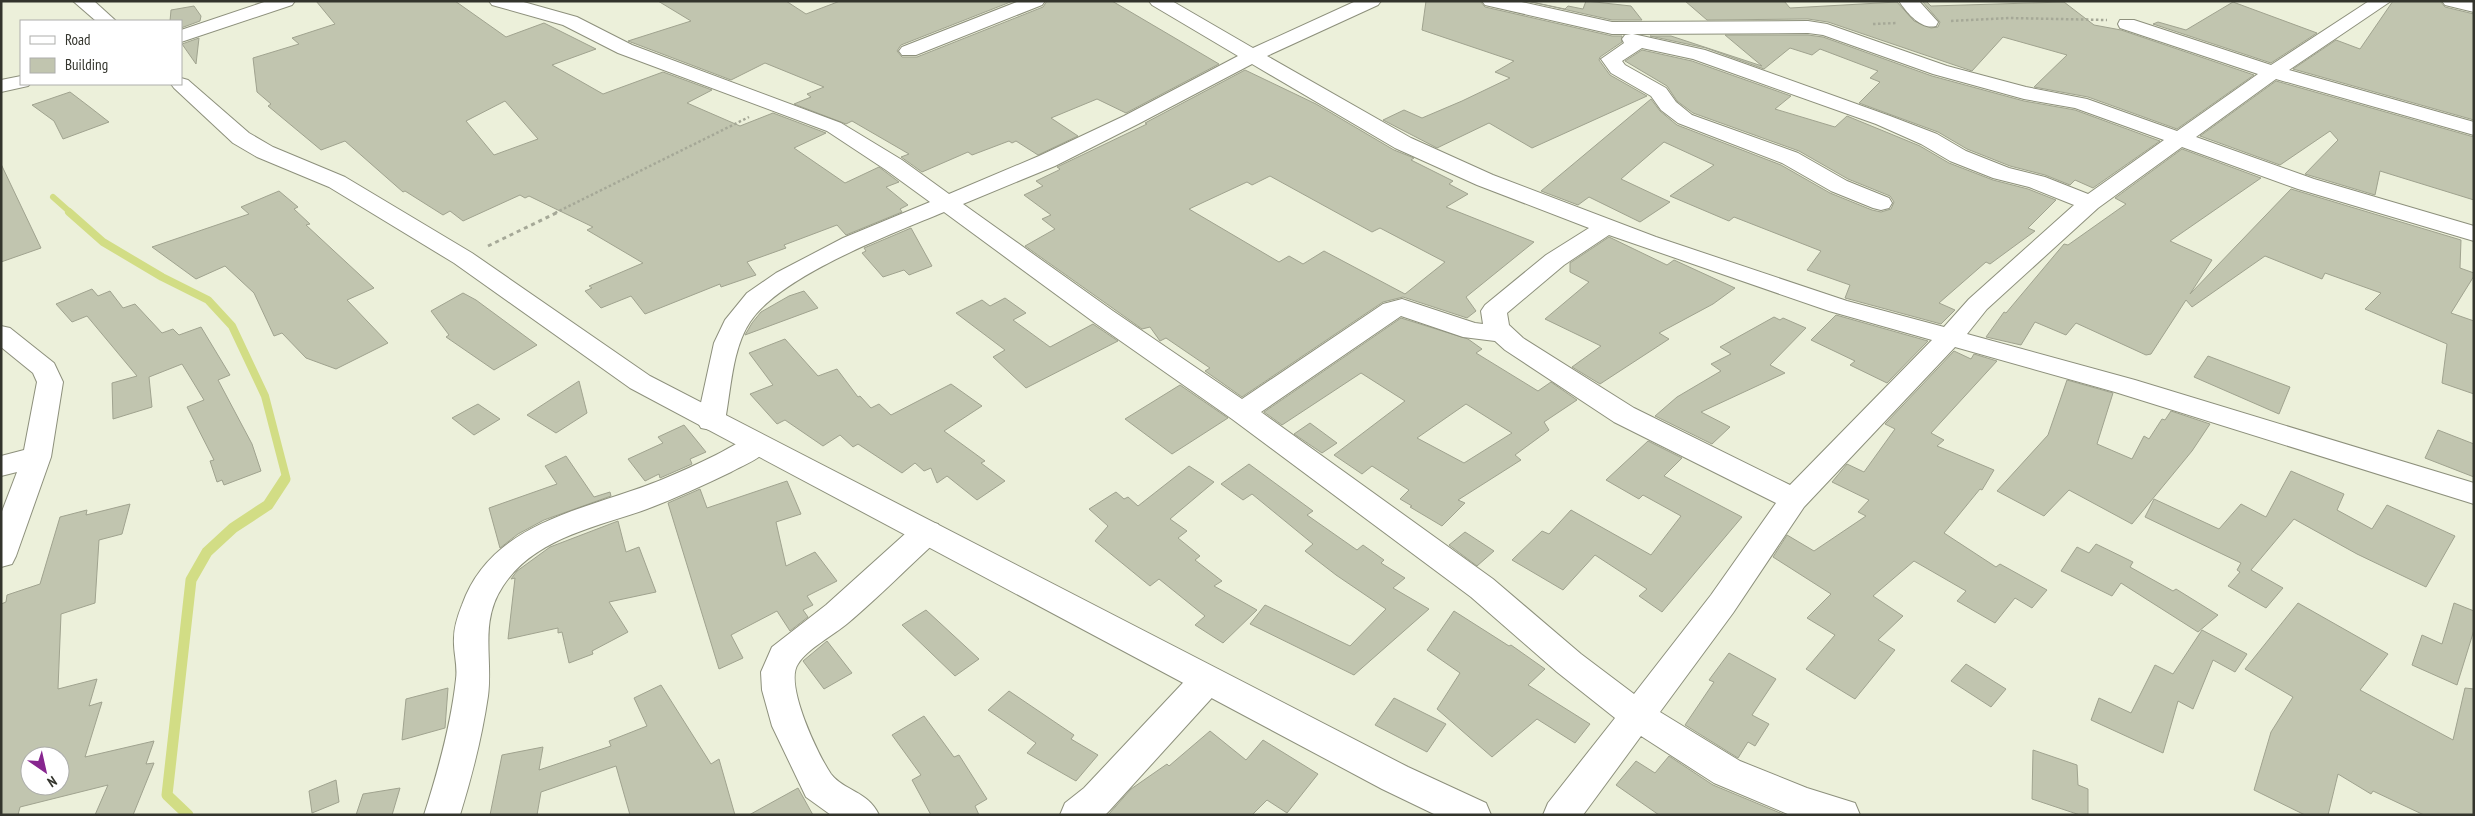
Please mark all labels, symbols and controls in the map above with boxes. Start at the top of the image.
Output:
legend [20,20,182,85]
text: Road [65,30,91,49]
text: Building [65,55,108,74]
north arrow [20,746,70,796]
text: N [44,772,60,791]

